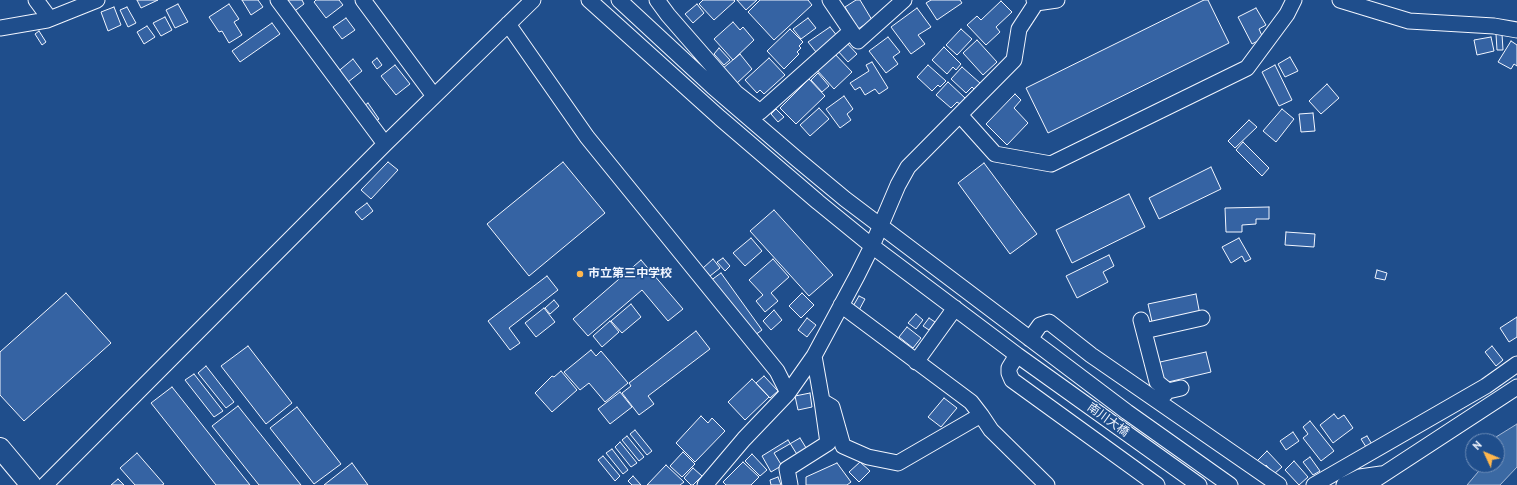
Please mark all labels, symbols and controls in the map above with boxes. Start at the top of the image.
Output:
place label: 市立第三中学校 [588,267,672,281]
marker: 市立第三中学校 [575,269,585,279]
street label: 南川大橋 [1084,400,1132,440]
north arrow [1465,433,1505,473]
text: N [1470,438,1485,453]

